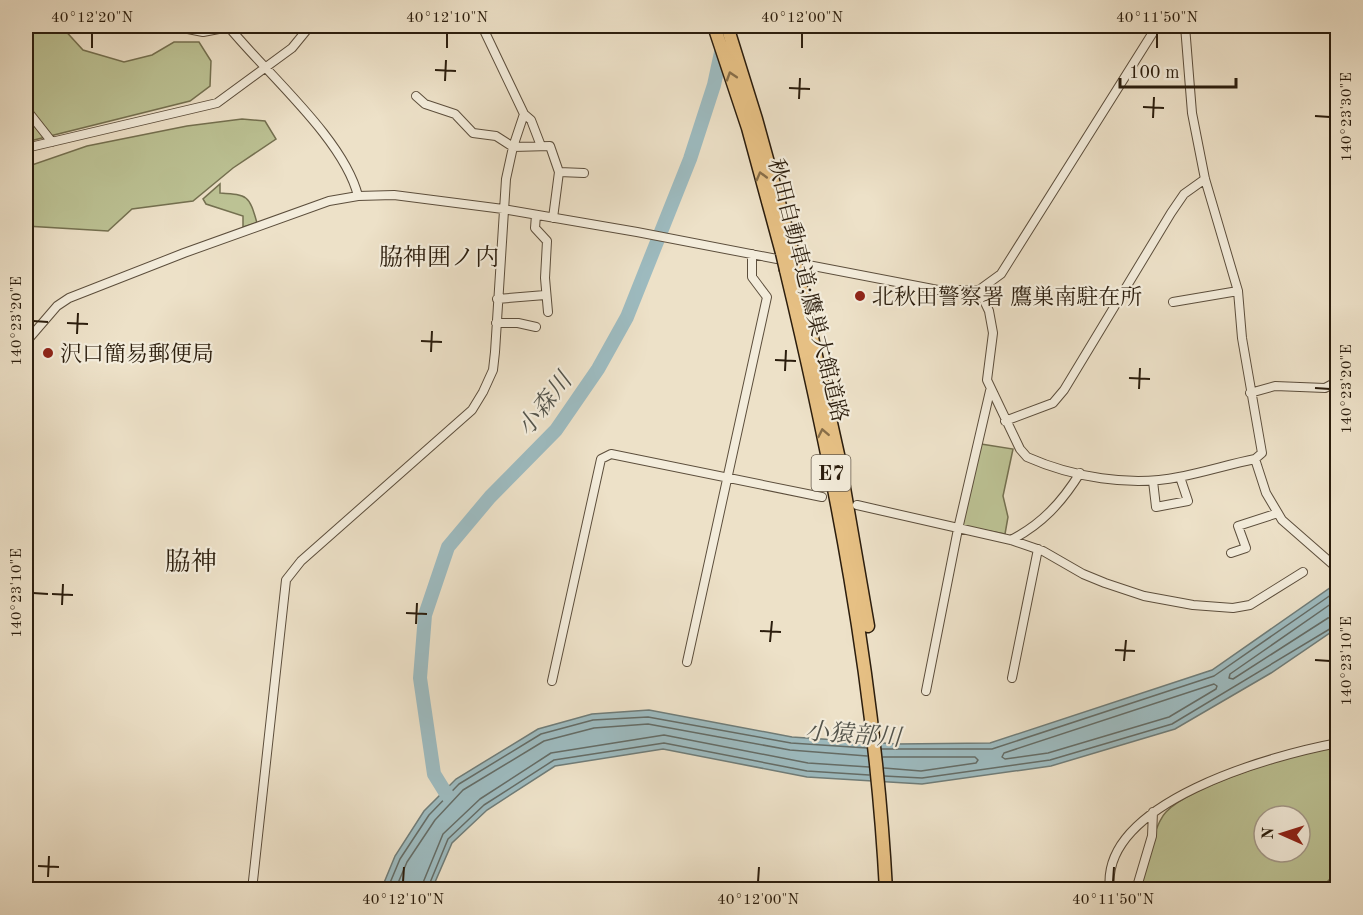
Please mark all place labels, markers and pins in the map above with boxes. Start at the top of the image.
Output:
place label: 北秋田警察署 鷹巣南駐在所 [872,285,1142,309]
marker: 北秋田警察署 鷹巣南駐在所 [853,289,867,303]
place label: 沢口簡易郵便局 [60,342,214,366]
marker: 沢口簡易郵便局 [41,346,55,360]

